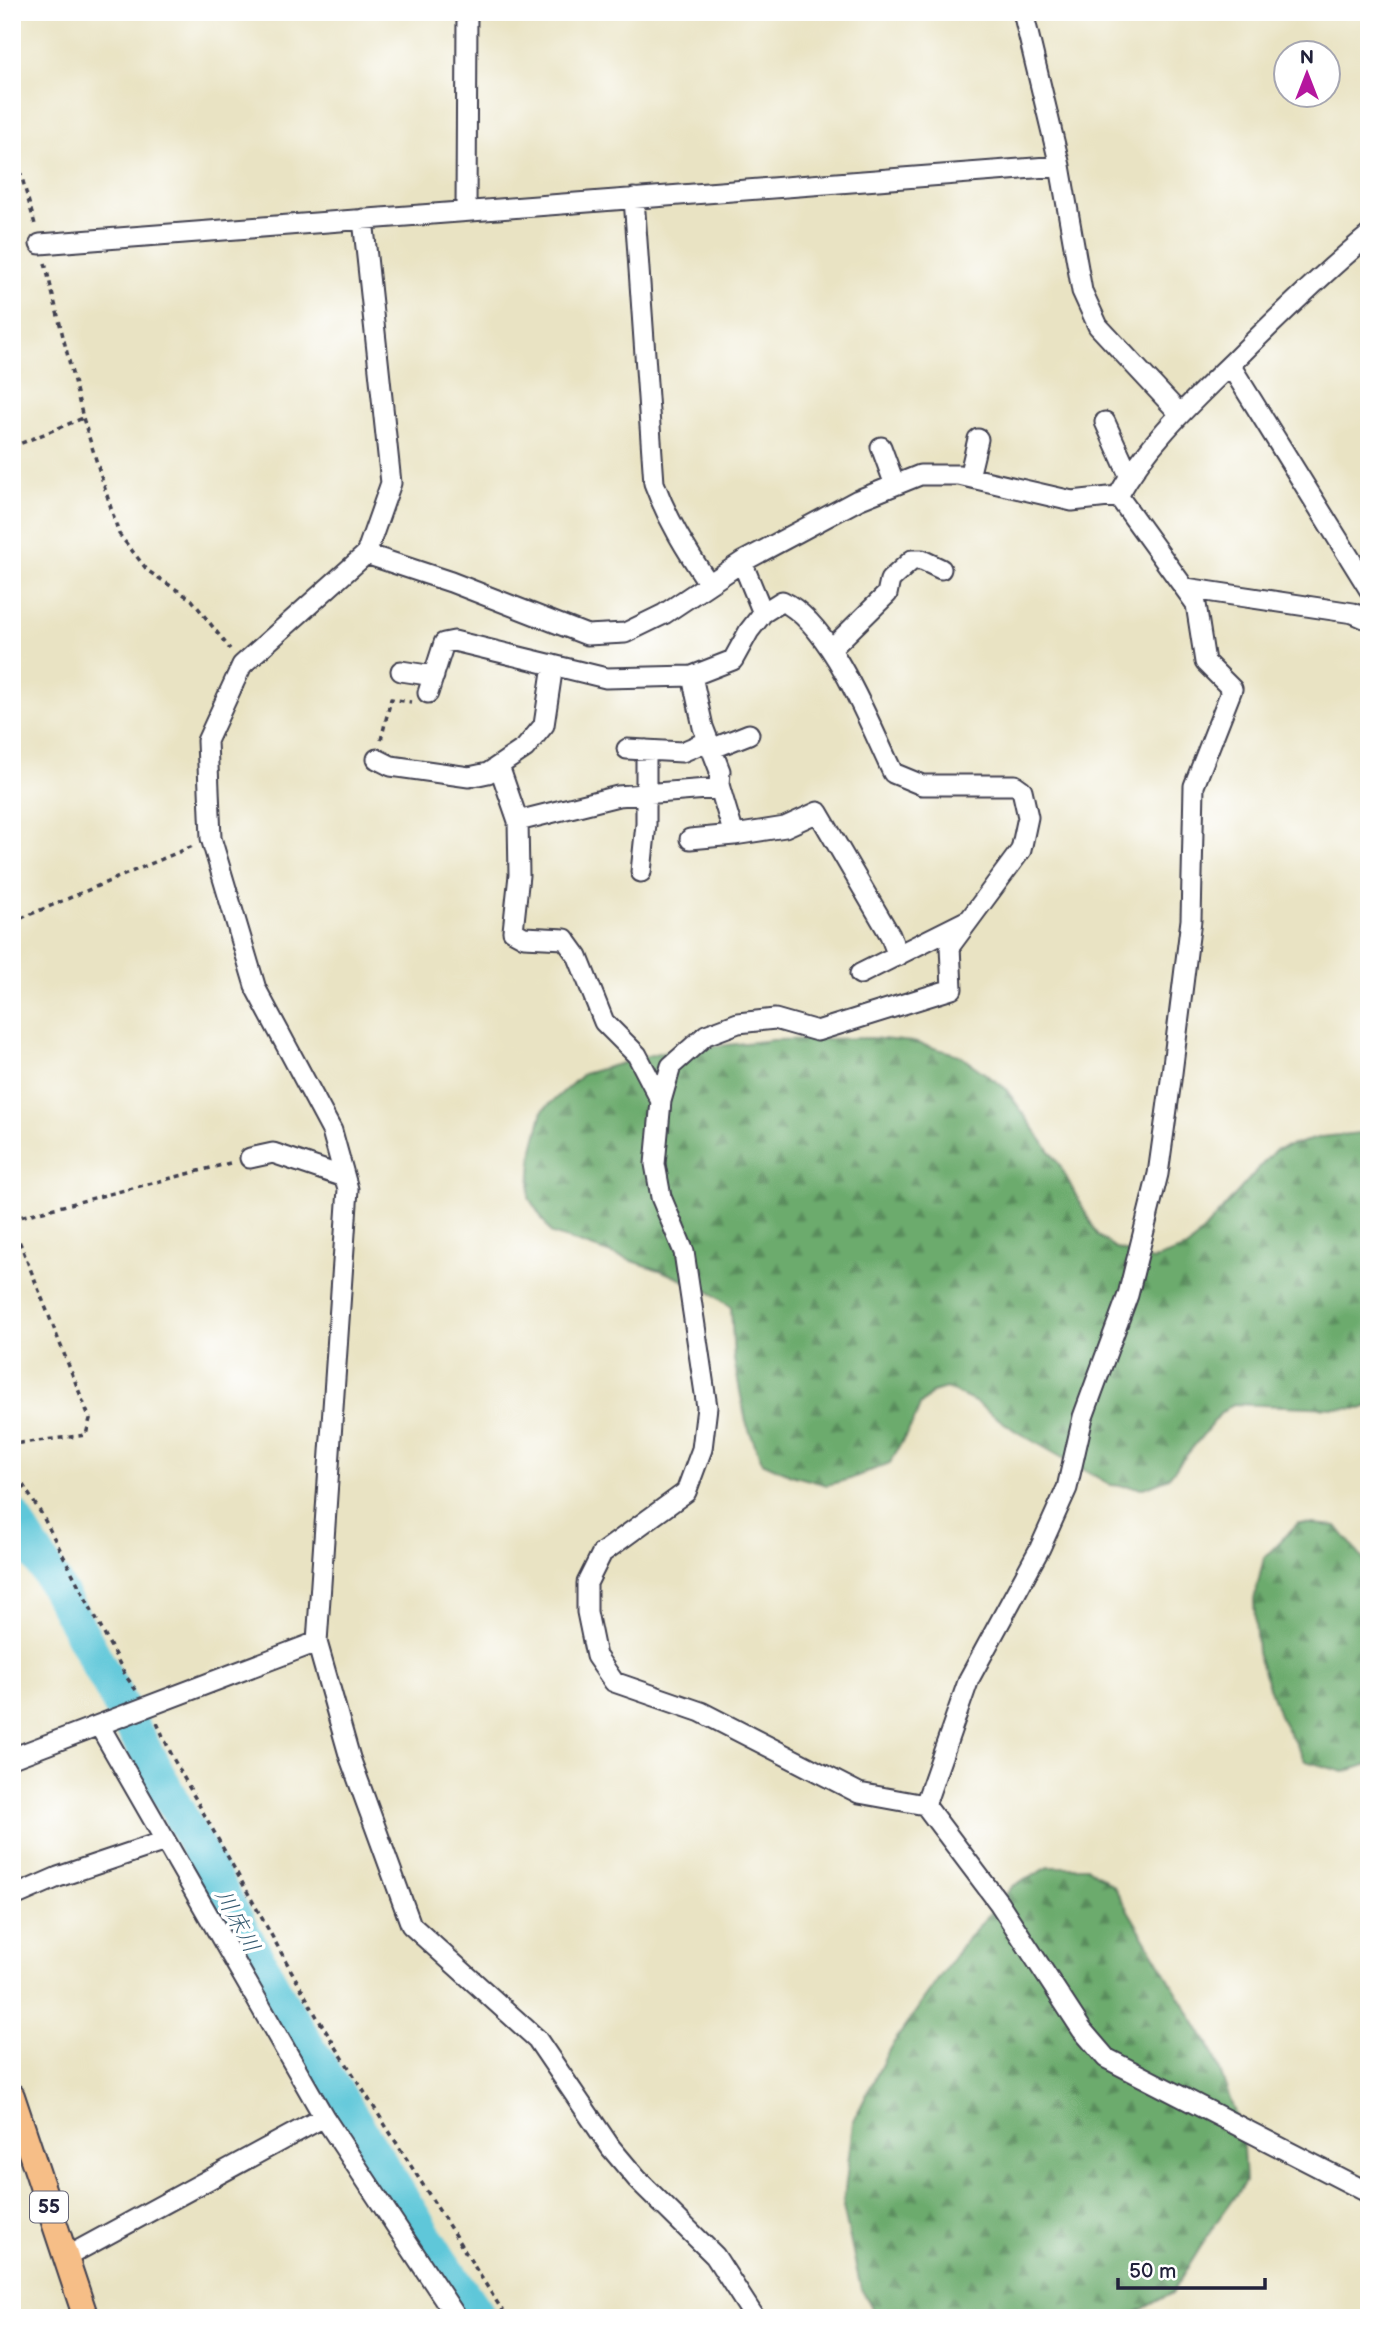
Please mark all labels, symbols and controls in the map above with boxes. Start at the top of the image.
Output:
north arrow [1272,38,1342,108]
text: N [1300,47,1314,70]
water label: 川床川 [208,1884,266,1958]
road number: 55 [30,2192,68,2222]
scale bar [1118,2246,1266,2290]
text: 50 m [1129,2259,1176,2284]

